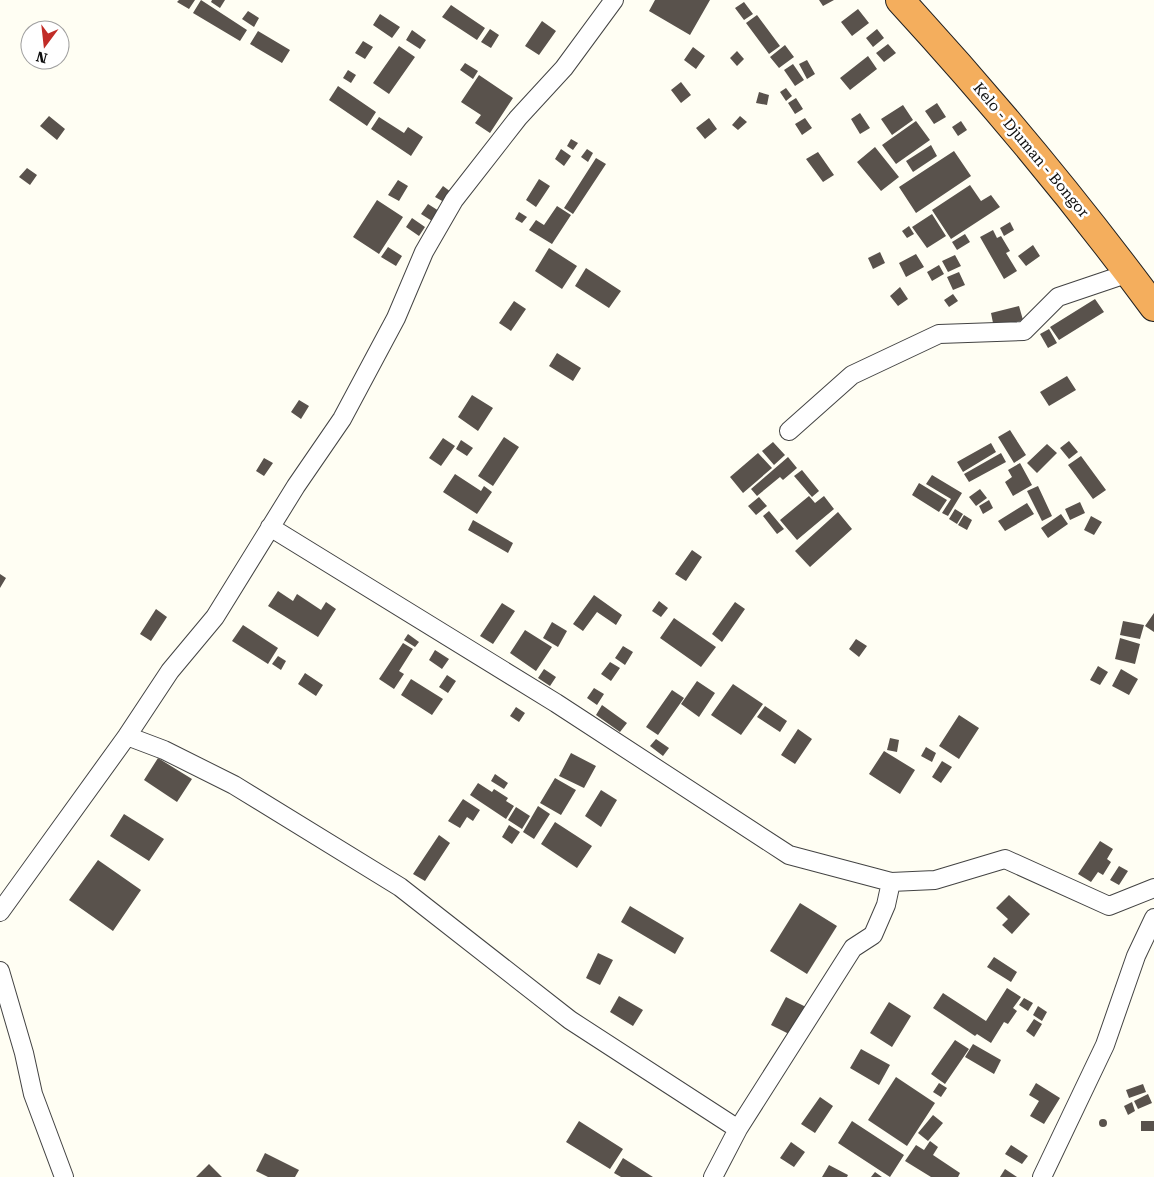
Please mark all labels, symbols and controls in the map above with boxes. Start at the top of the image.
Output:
north arrow [20,20,70,70]
text: N [34,48,49,67]
street label: Kelo - Djuman - Bongor [969,79,1093,221]

